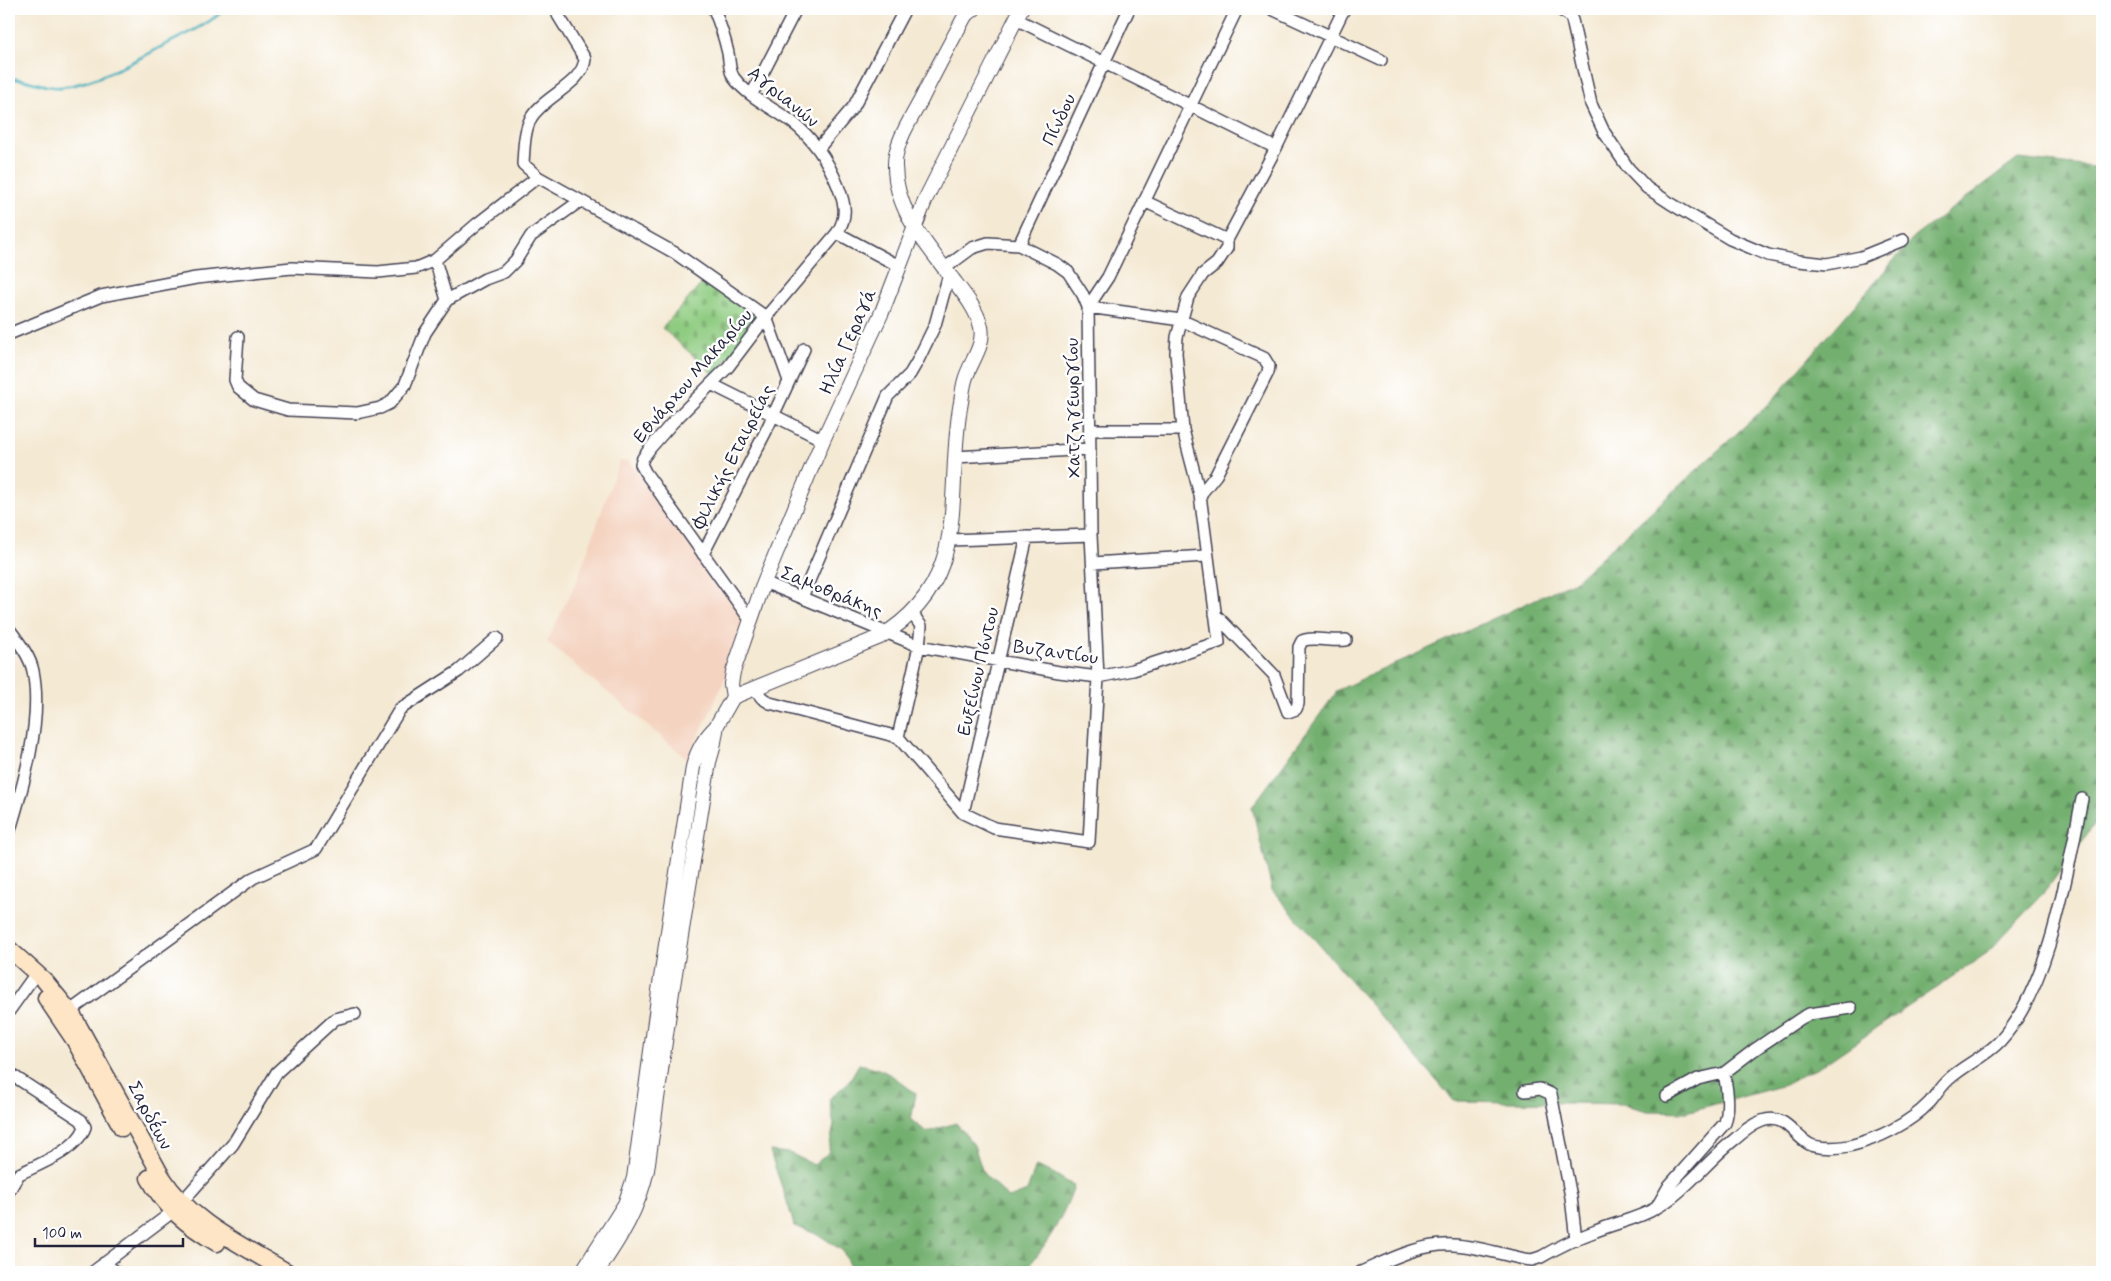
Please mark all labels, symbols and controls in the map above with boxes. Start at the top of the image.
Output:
street label: Αγριανών [742,61,824,134]
street label: Πίνδου [1036,90,1082,150]
street label: Ηλία Γεραγά [814,285,883,399]
street label: Εθνάρχου Μακαρίου [628,303,758,449]
street label: Χατζηγεωργίου [1060,338,1087,478]
street label: Φιλικής Εταιρείας [686,380,781,534]
street label: Σαμοθράκης [777,561,886,624]
street label: Ευξείνου Πόντου [951,604,1005,738]
street label: Βυζαντίου [1012,634,1100,671]
street label: Σαρδέων [121,1077,178,1154]
scale bar [35,1216,182,1248]
text: 100 m [42,1224,82,1244]

